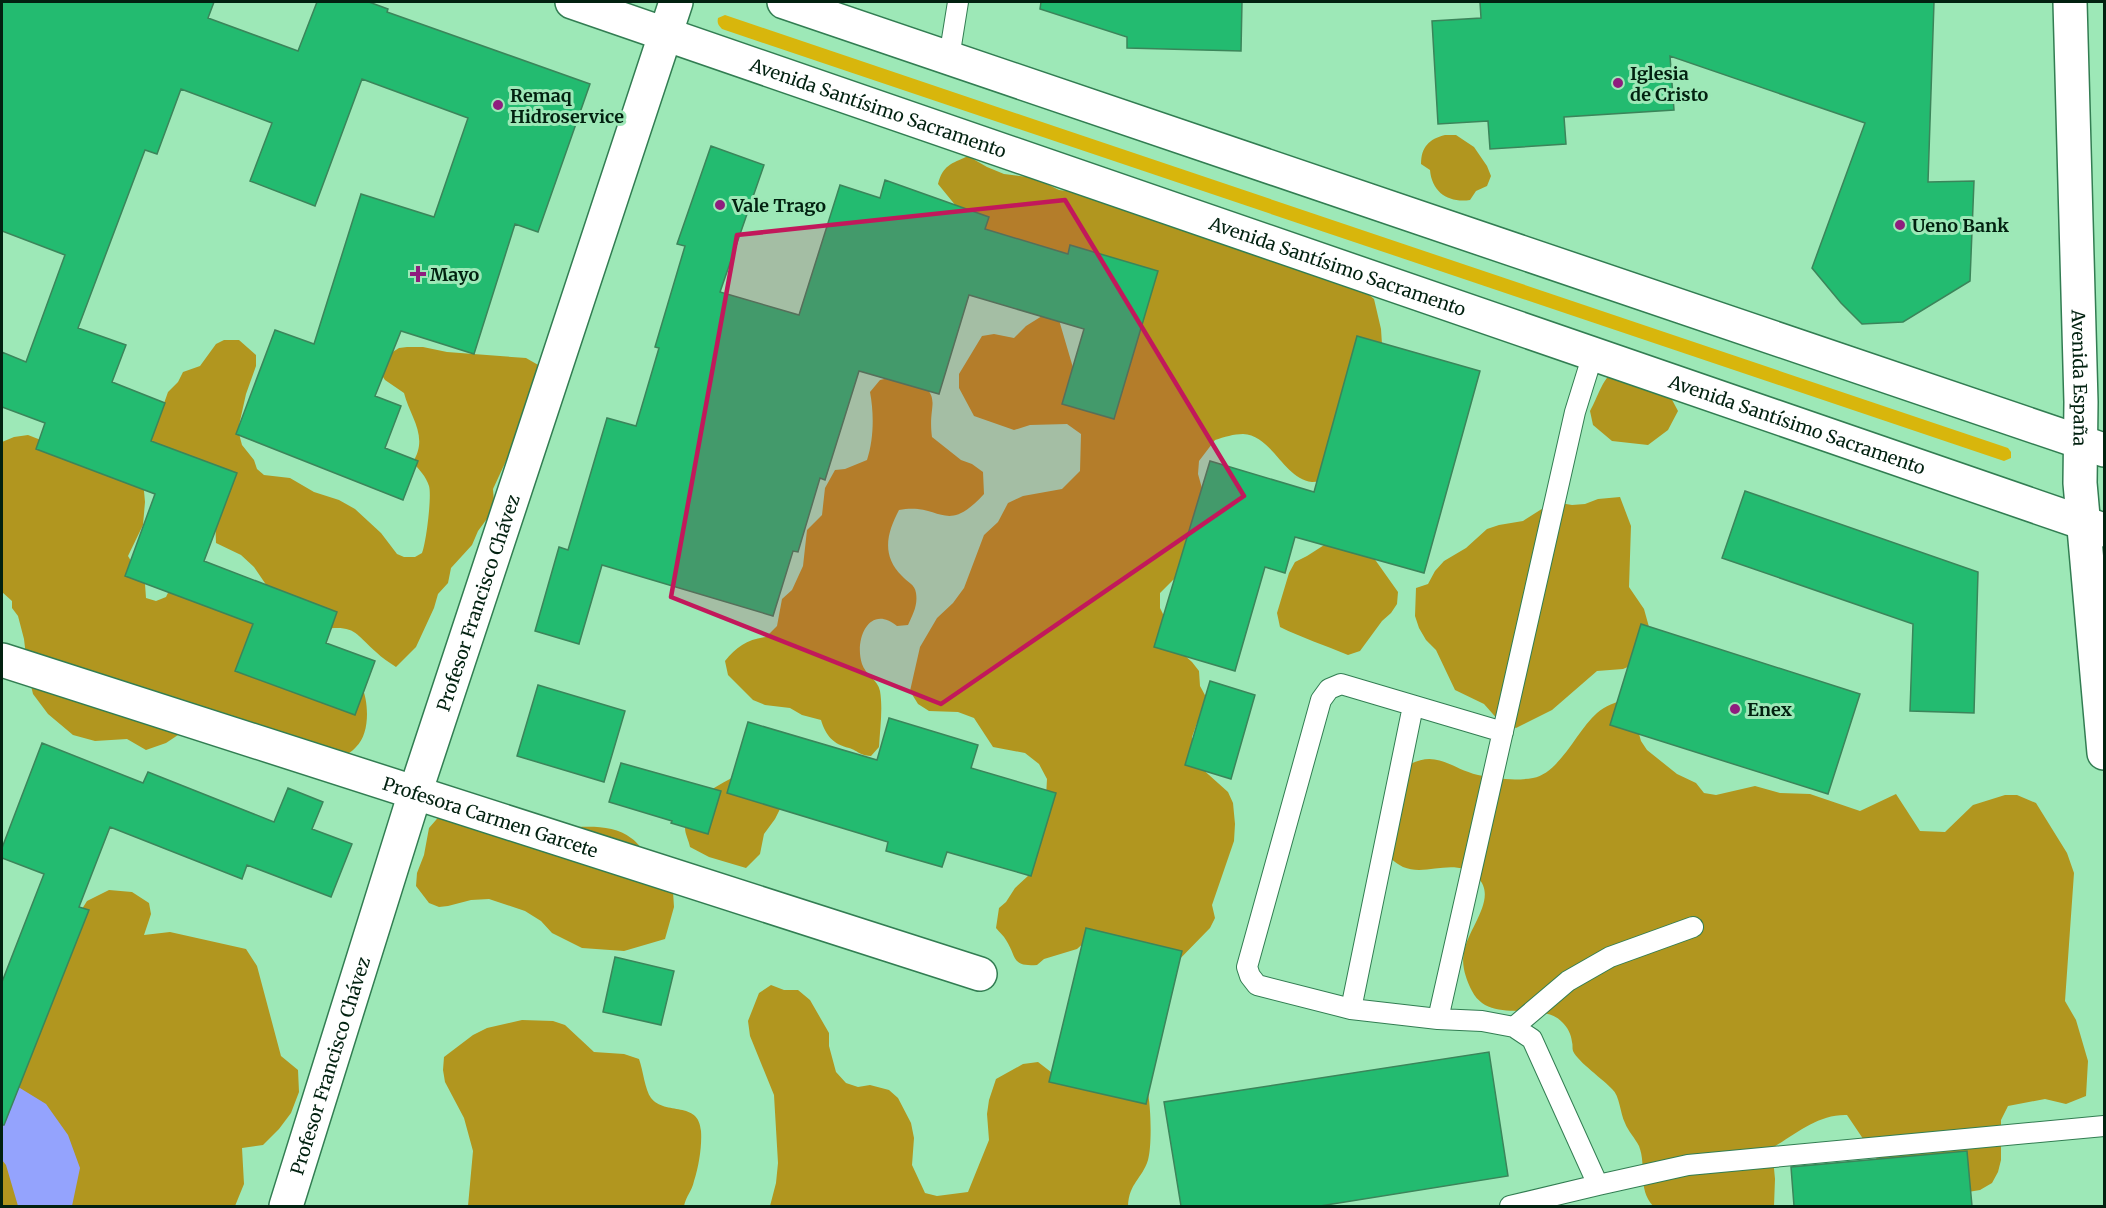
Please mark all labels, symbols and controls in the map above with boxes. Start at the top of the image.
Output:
street label: Avenida Santísimo Sacramento [746,52,1009,162]
place label: Iglesia de Cristo [1630,62,1708,106]
marker: Iglesia de Cristo [1611,76,1625,90]
place label: Remaq Hidroservice [510,84,624,128]
marker: Remaq Hidroservice [491,98,505,112]
place label: Vale Trago [731,194,826,217]
marker: Vale Trago [713,198,727,212]
street label: Avenida Santísimo Sacramento [1206,211,1469,321]
place label: Ueno Bank [1912,214,2009,237]
marker: Ueno Bank [1893,218,1907,232]
place label: Mayo [430,263,480,286]
marker: Mayo [411,267,425,281]
street label: Avenida España [2067,308,2093,447]
street label: Avenida Santísimo Sacramento [1665,369,1928,479]
street label: Profesor Francisco Chávez [431,491,524,714]
place label: Enex [1747,698,1792,721]
marker: Enex [1728,702,1742,716]
street label: Profesora Carmen Garcete [380,772,601,862]
street label: Profesor Francisco Chávez [285,954,375,1178]

